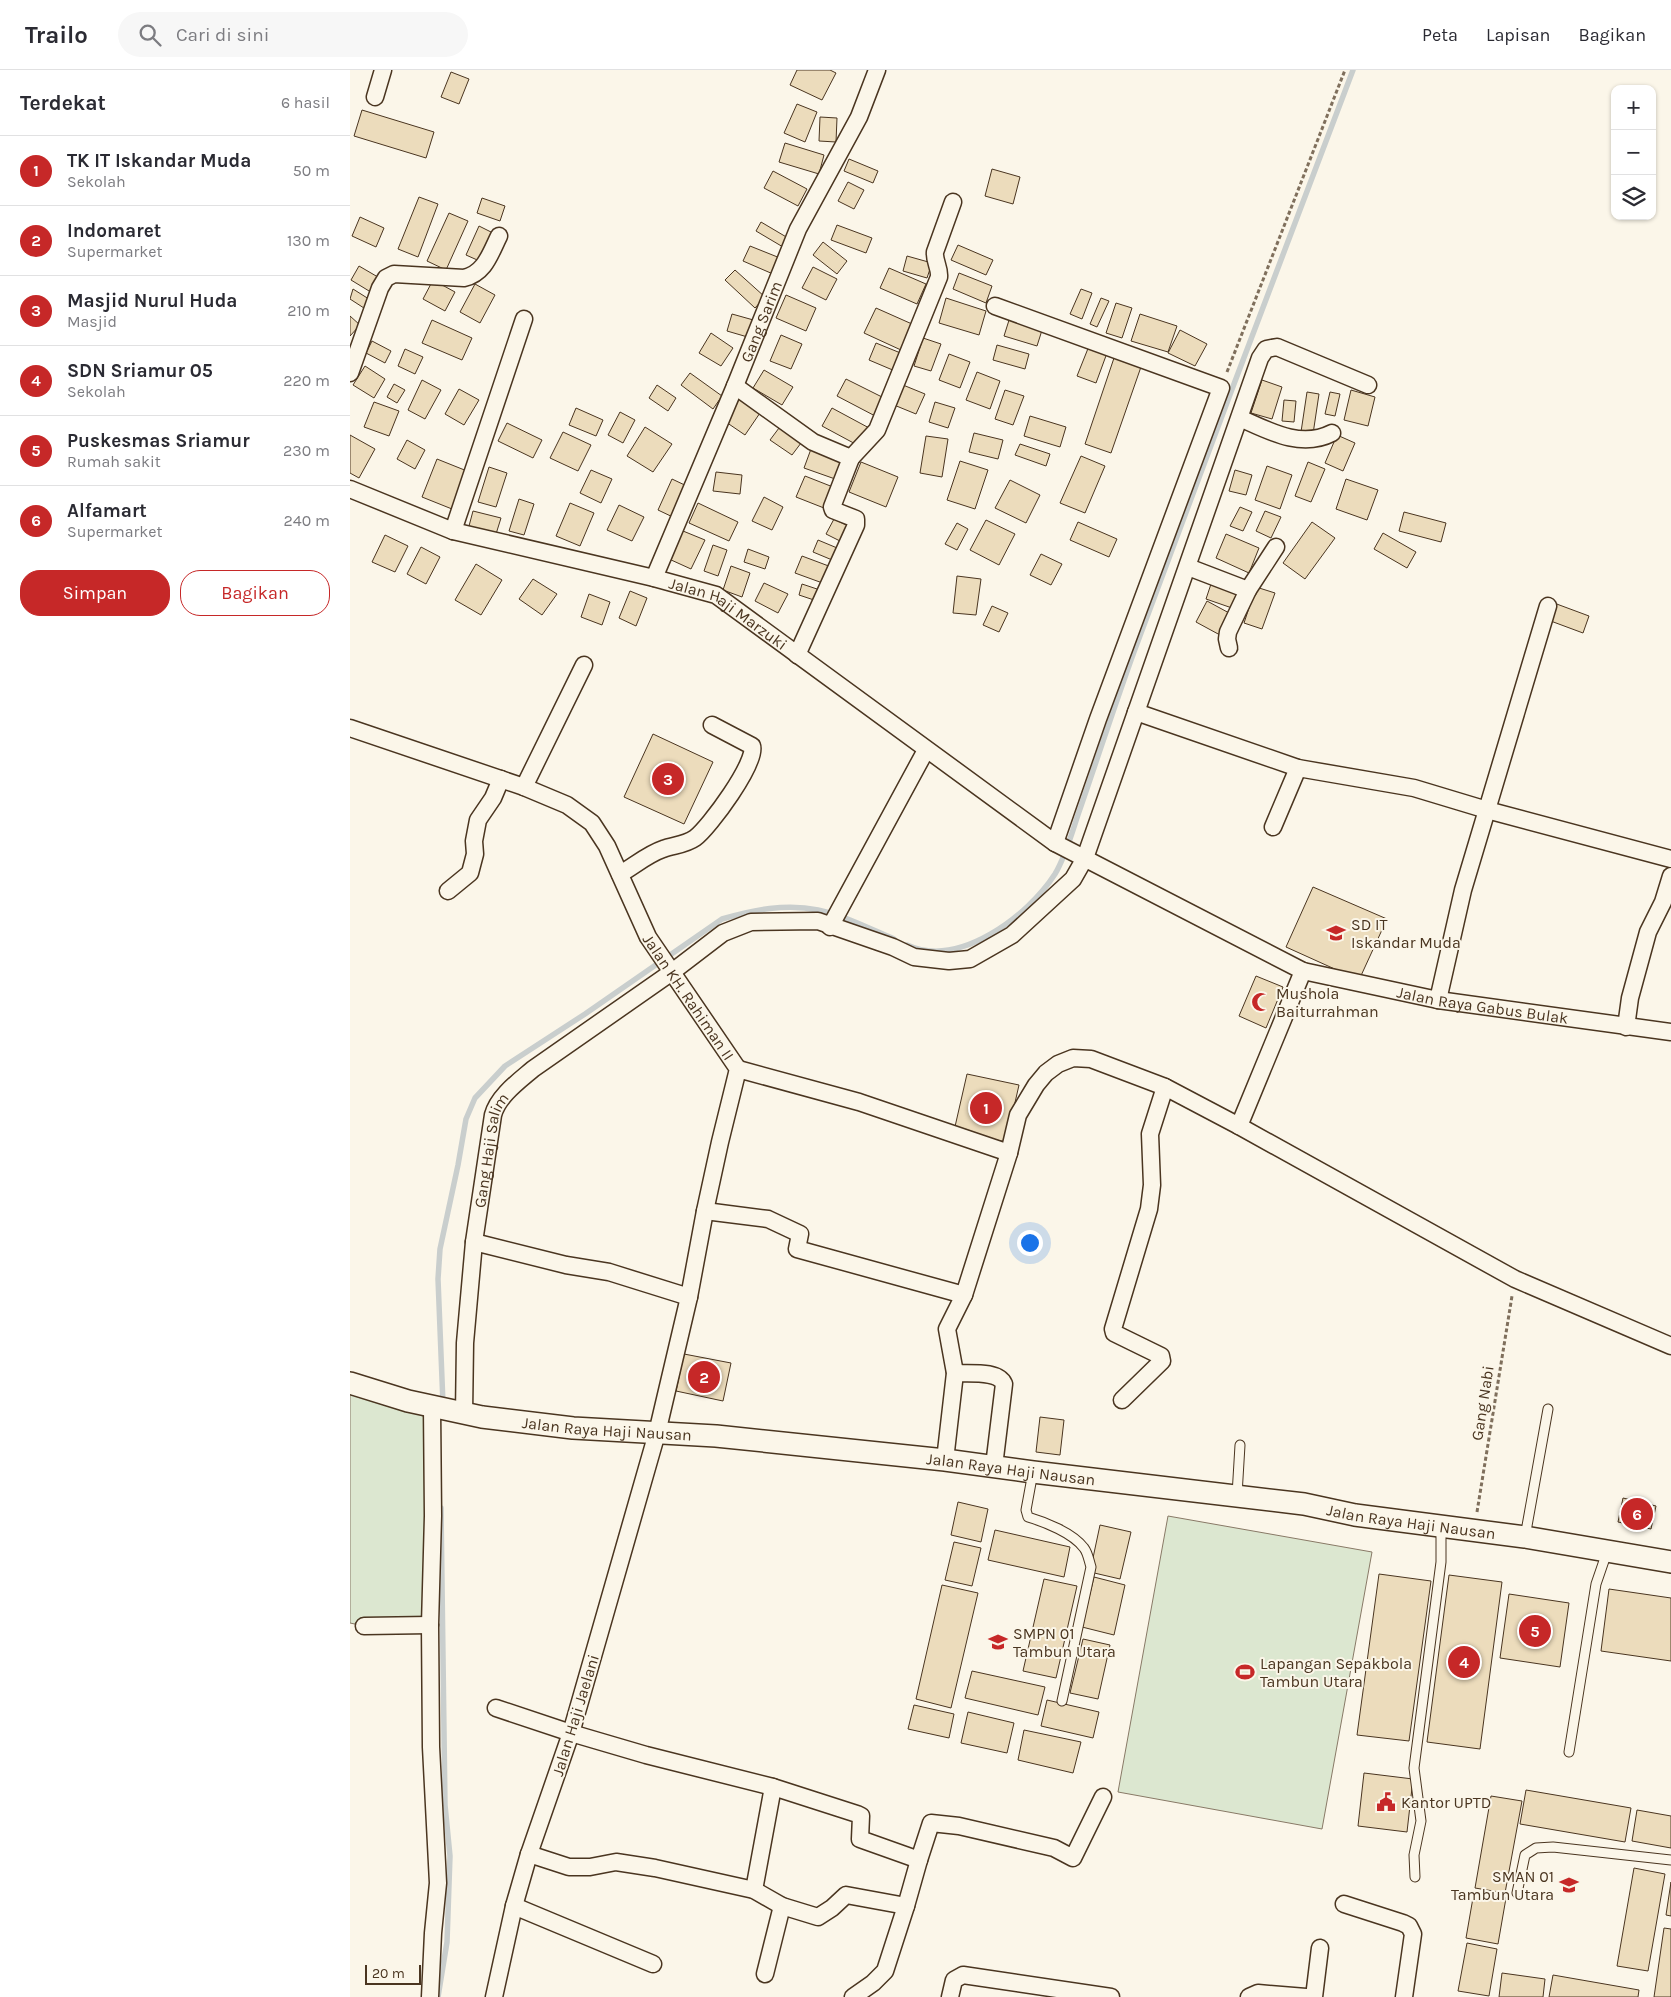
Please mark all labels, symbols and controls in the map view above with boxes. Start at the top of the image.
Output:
search box [118,12,468,57]
text: Trailo [25,21,88,49]
icon: search [136,21,164,49]
text: Cari di sini [176,24,269,46]
text: Peta [1422,24,1458,46]
text: Lapisan [1486,24,1550,46]
text: Bagikan [1578,24,1646,46]
map controls [1611,85,1656,220]
button: + [1611,85,1656,130]
text: Terdekat [20,91,106,115]
text: 6 hasil [281,93,330,112]
button: − [1611,130,1656,175]
text: TK IT Iskandar Muda [67,150,251,172]
text: 1 [33,161,39,180]
text: 50 m [293,161,330,180]
text: Sekolah [67,172,126,191]
button: layers [1611,175,1656,220]
text: Indomaret [67,220,161,242]
text: 2 [31,231,41,250]
text: 130 m [287,231,330,250]
text: Supermarket [67,242,163,261]
street label: Gang Sarim [737,278,786,365]
text: Masjid Nurul Huda [67,290,237,312]
text: 3 [31,301,41,320]
text: 210 m [287,301,330,320]
text: Masjid [67,312,117,331]
text: SDN Sriamur 05 [67,360,213,382]
text: 4 [31,371,41,390]
text: 220 m [283,371,330,390]
text: Sekolah [67,382,126,401]
text: Puskesmas Sriamur [67,430,250,452]
text: 5 [31,441,41,460]
text: 230 m [283,441,330,460]
text: Rumah sakit [67,452,161,471]
text: Alfamart [67,500,147,522]
text: 6 [31,511,41,530]
text: 240 m [284,511,330,530]
text: Supermarket [67,522,163,541]
button: Simpan [20,570,170,616]
button: Bagikan [180,570,330,616]
street label: Jalan Haji Marzuki [667,574,791,654]
pin: 3 [652,760,684,798]
place label: SD IT Iskandar Muda [1351,915,1461,952]
school or university icon: SD IT Iskandar Muda [1325,922,1347,944]
street label: Jalan KH. Rahiman II [639,931,738,1064]
street label: Jalan Raya Gabus Bulak [1395,982,1570,1028]
place label: Mushola Baiturrahman [1276,984,1379,1021]
mosque icon: Mushola Baiturrahman [1250,991,1272,1013]
street label: Gang Haji Salim [470,1089,513,1209]
pin: 1 [970,1089,1002,1127]
your location [1017,1230,1043,1256]
pin: 2 [688,1358,720,1396]
street label: Gang Nabi [1467,1364,1498,1442]
street label: Jalan Raya Haji Nausan [521,1413,692,1445]
street label: Jalan Raya Haji Nausan [925,1449,1096,1489]
pin: 6 [1621,1495,1653,1533]
street label: Jalan Raya Haji Nausan [1325,1500,1497,1543]
pin: 5 [1519,1612,1551,1650]
place label: SMPN 01 Tambun Utara [1013,1624,1116,1661]
school or university icon: SMPN 01 Tambun Utara [987,1631,1009,1653]
pin: 4 [1448,1643,1480,1681]
street label: Jalan Haji Jaelani [548,1652,603,1778]
place label: Lapangan Sepakbola Tambun Utara [1260,1654,1412,1691]
sports icon: Lapangan Sepakbola Tambun Utara [1234,1661,1256,1683]
public building icon: Kantor UPTD [1375,1791,1397,1813]
place label: Kantor UPTD [1401,1793,1491,1812]
place label: SMAN 01 Tambun Utara [1451,1867,1554,1904]
school or university icon: SMAN 01 Tambun Utara [1558,1874,1580,1896]
scale bar [365,1962,421,1985]
text: 20 m [372,1965,405,1982]

